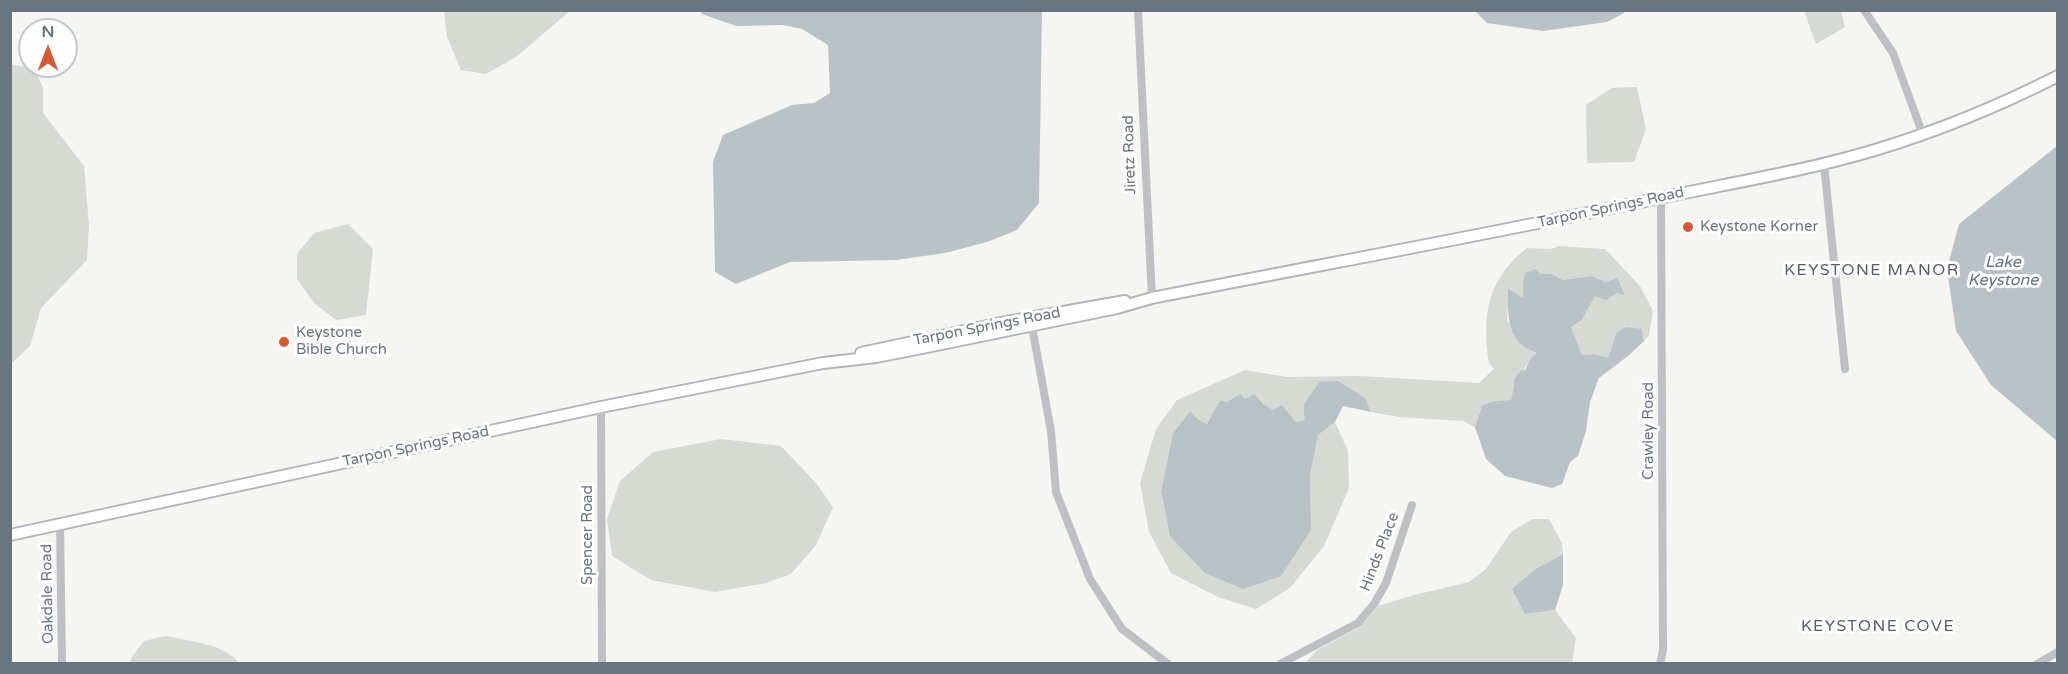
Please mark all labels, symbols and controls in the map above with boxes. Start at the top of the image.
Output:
north arrow [18,18,78,78]
text: N [42,22,54,42]
street label: Jiretz Road [1120,115,1140,195]
street label: Tarpon Springs Road [1536,184,1686,232]
place label: Keystone Korner [1700,218,1818,236]
marker: Keystone Korner [1681,220,1695,234]
water label: Lake Keystone [1968,253,2038,291]
district label: KEYSTONE MANOR [1784,261,1960,281]
street label: Tarpon Springs Road [912,304,1062,350]
place label: Keystone Bible Church [296,324,387,359]
marker: Keystone Bible Church [277,335,291,349]
street label: Crawley Road [1640,382,1658,480]
street label: Tarpon Springs Road [341,423,491,471]
street label: Spencer Road [579,485,597,585]
street label: Hinds Place [1357,510,1403,594]
street label: Oakdale Road [38,544,58,644]
district label: KEYSTONE COVE [1801,617,1955,637]

